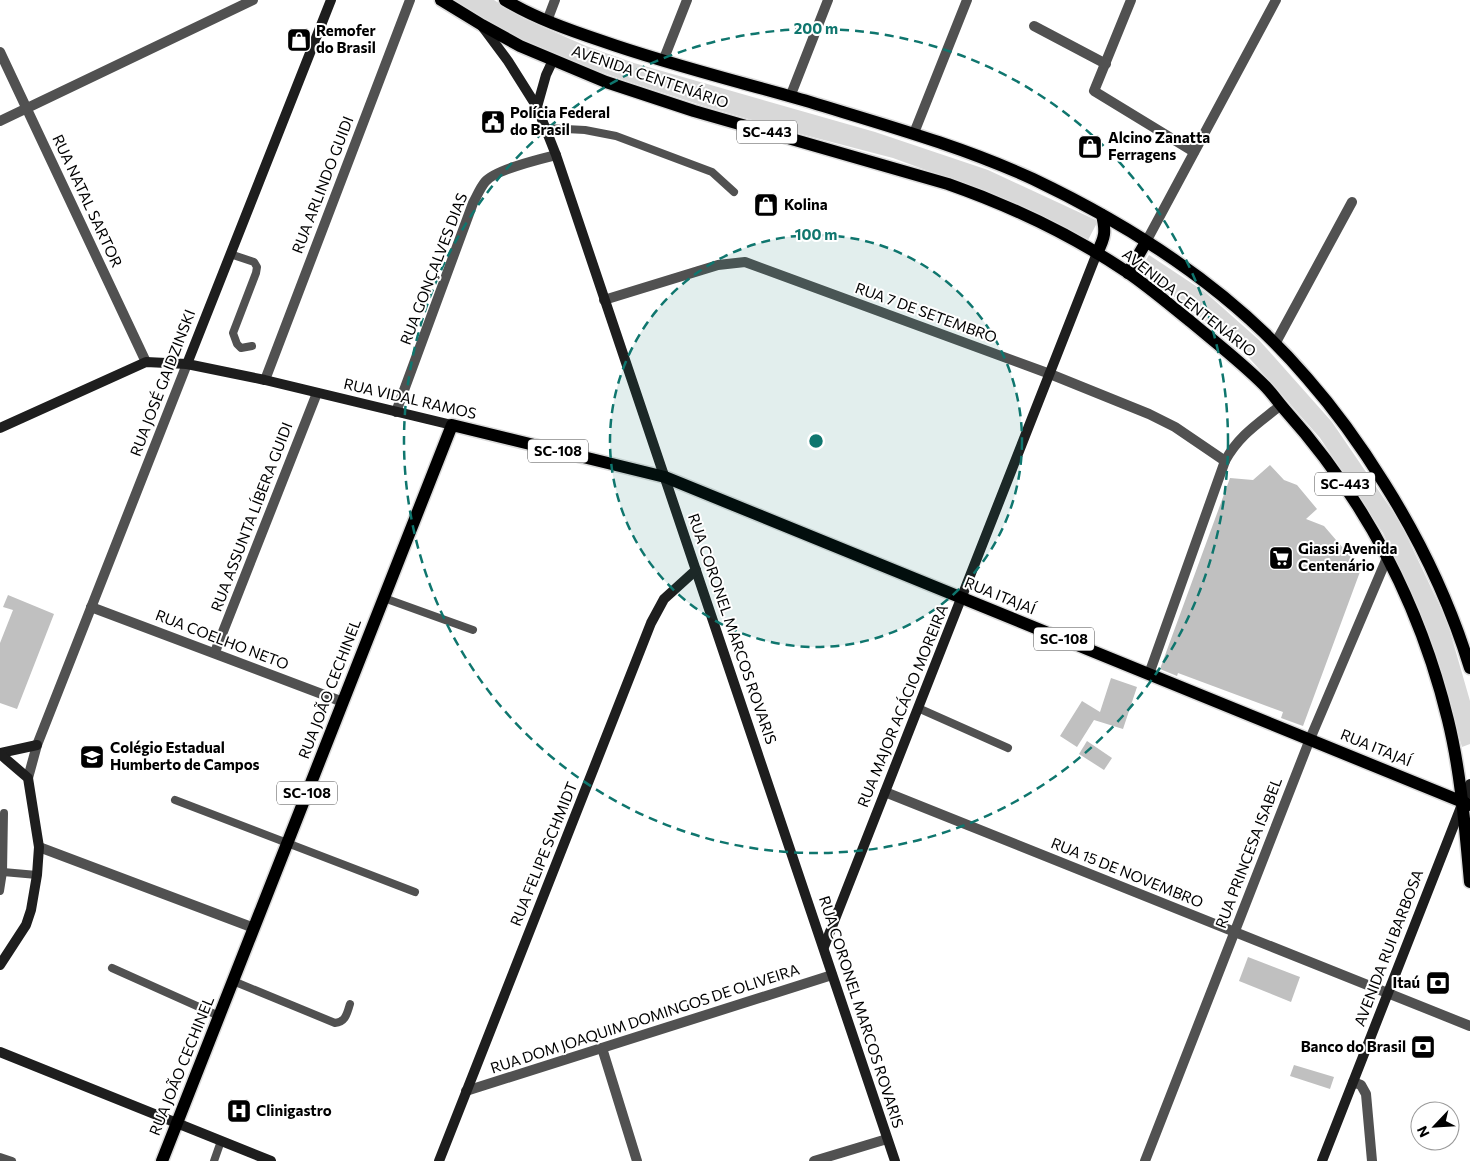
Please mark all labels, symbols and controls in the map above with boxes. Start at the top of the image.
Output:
text: 200 m [794,19,838,37]
place label: Remofer do Brasil [316,21,376,56]
shop icon: Remofer do Brasil [286,27,312,53]
street label: AVENIDA CENTENÁRIO [569,40,732,111]
place label: Polícia Federal do Brasil [510,103,610,138]
public building icon: Polícia Federal do Brasil [480,109,506,135]
street label: RUA ARLINDO GUIDI [288,113,357,256]
road number: SC-443 [737,120,797,144]
place label: Alcino Zanatta Ferragens [1108,128,1210,163]
street label: RUA NATAL SARTOR [49,131,127,270]
shop icon: Alcino Zanatta Ferragens [1077,134,1103,160]
street label: RUA GONÇALVES DIAS [396,190,470,347]
shop icon: Kolina [753,192,779,218]
place label: Kolina [784,195,828,213]
text: 100 m [795,225,837,243]
street label: AVENIDA CENTENÁRIO [1119,244,1261,360]
street label: RUA 7 DE SETEMBRO [853,278,1000,346]
street label: RUA JOSÉ GAIDZINSKI [125,306,198,459]
street label: RUA VIDAL RAMOS [342,374,479,422]
street label: RUA ASSUNTA LÍBERA GUIDI [206,419,296,614]
centre of rings [807,432,825,450]
road number: SC-108 [528,440,588,462]
road number: SC-443 [1315,472,1375,496]
street label: RUA CORONEL MARCOS ROVARIS [685,511,781,747]
place label: Giassi Avenida Centenário [1298,539,1397,574]
supermarket icon: Giassi Avenida Centenário [1268,545,1294,571]
street label: RUA ITAJAÍ [962,572,1040,618]
street label: RUA MAJOR ACÁCIO MOREIRA [852,601,951,810]
street label: RUA COELHO NETO [153,605,292,673]
street label: RUA JOÃO CECHINEL [294,616,364,761]
road number: SC-108 [1034,628,1094,650]
street label: RUA ITAJAÍ [1338,724,1416,770]
place label: Colégio Estadual Humberto de Campos [110,738,259,773]
school or university icon: Colégio Estadual Humberto de Campos [79,744,105,770]
street label: RUA PRINCESA ISABEL [1211,774,1285,931]
street label: RUA FELIPE SCHMIDT [506,779,580,928]
road number: SC-108 [277,781,337,804]
street label: RUA 15 DE NOVEMBRO [1049,833,1206,911]
street label: AVENIDA RUI BARBOSA [1350,867,1426,1029]
street label: RUA CORONEL MARCOS ROVARIS [816,893,908,1130]
street label: RUA DOM JOAQUIM DOMINGOS DE OLIVEIRA [488,959,801,1077]
bank icon: Itaú [1425,970,1451,996]
place label: Itaú [1392,973,1420,991]
street label: RUA JOÃO CECHINEL [145,993,217,1138]
bank icon: Banco do Brasil [1410,1034,1436,1060]
place label: Banco do Brasil [1301,1037,1406,1055]
hospital icon: Clinigastro [226,1098,252,1124]
place label: Clinigastro [256,1101,332,1119]
north arrow [1410,1101,1460,1151]
text: N [1413,1123,1433,1140]

